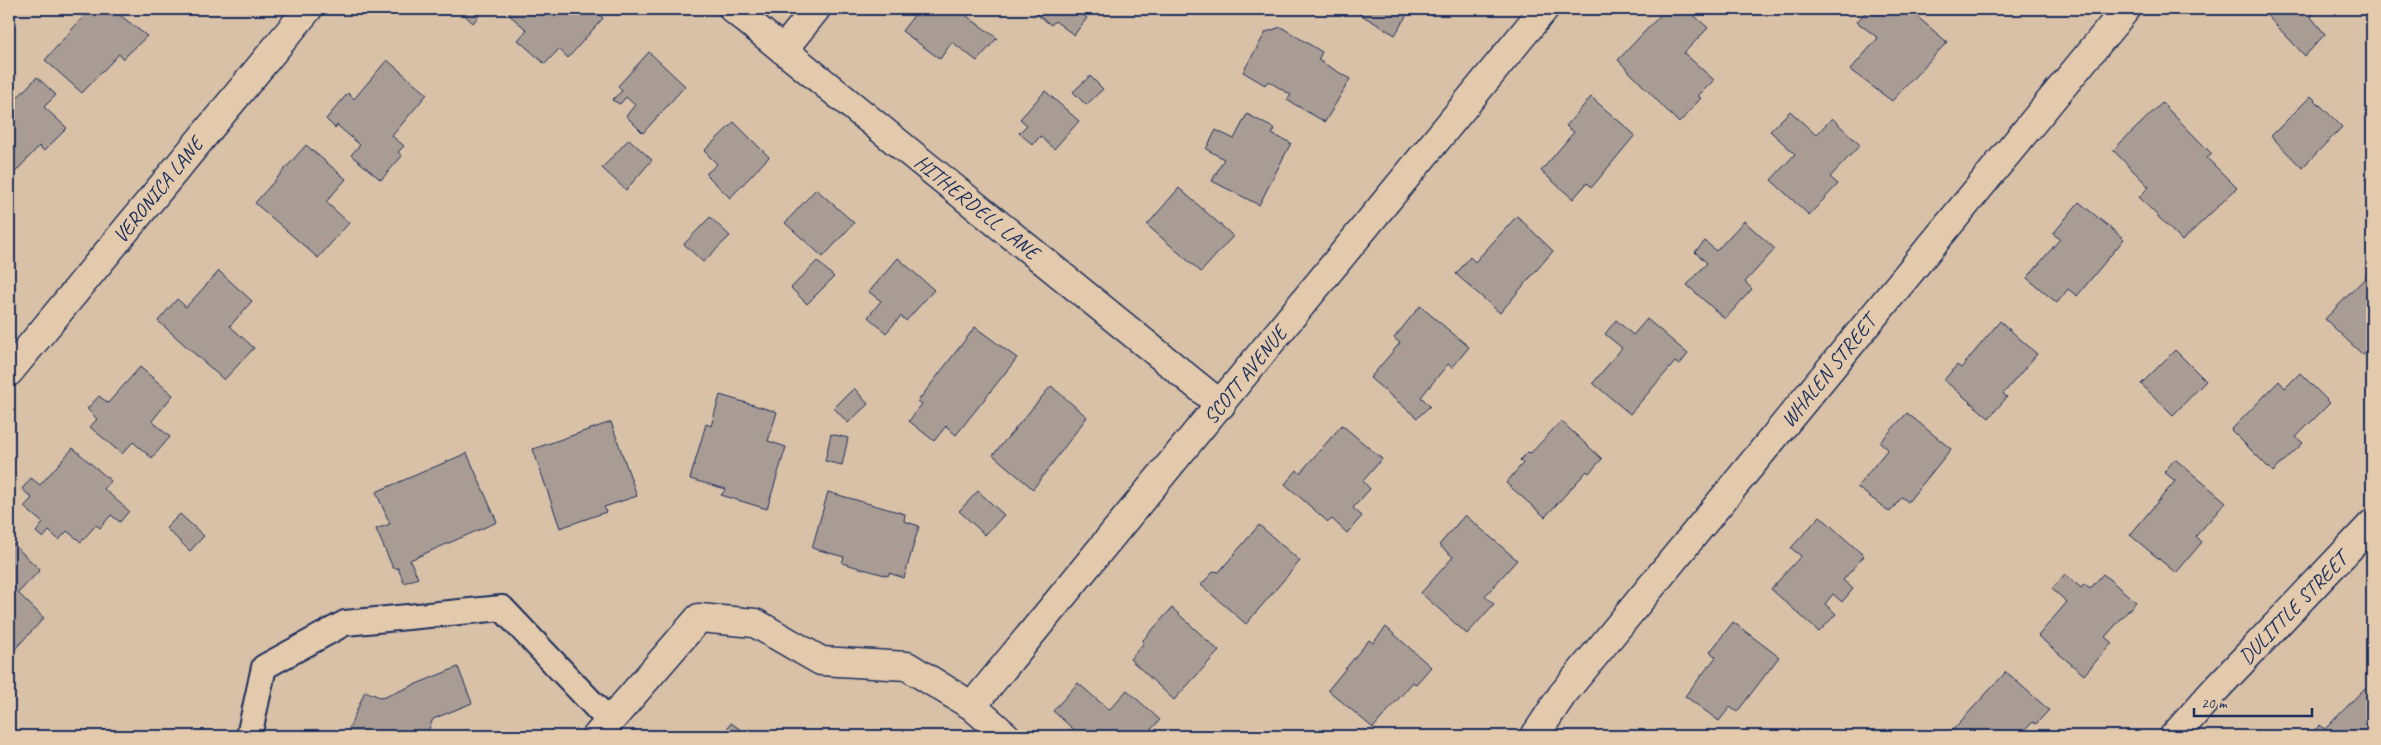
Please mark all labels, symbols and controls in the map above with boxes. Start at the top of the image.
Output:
street label: VERONICA LANE [107,130,210,248]
street label: HITHERDELL LANE [909,149,1047,267]
street label: WHALEN STREET [1775,306,1884,432]
street label: SCOTT AVENUE [1198,319,1294,429]
street label: DULITTLE STREET [2233,543,2357,669]
scale bar [2194,685,2311,717]
text: 20 m [2201,694,2228,713]

